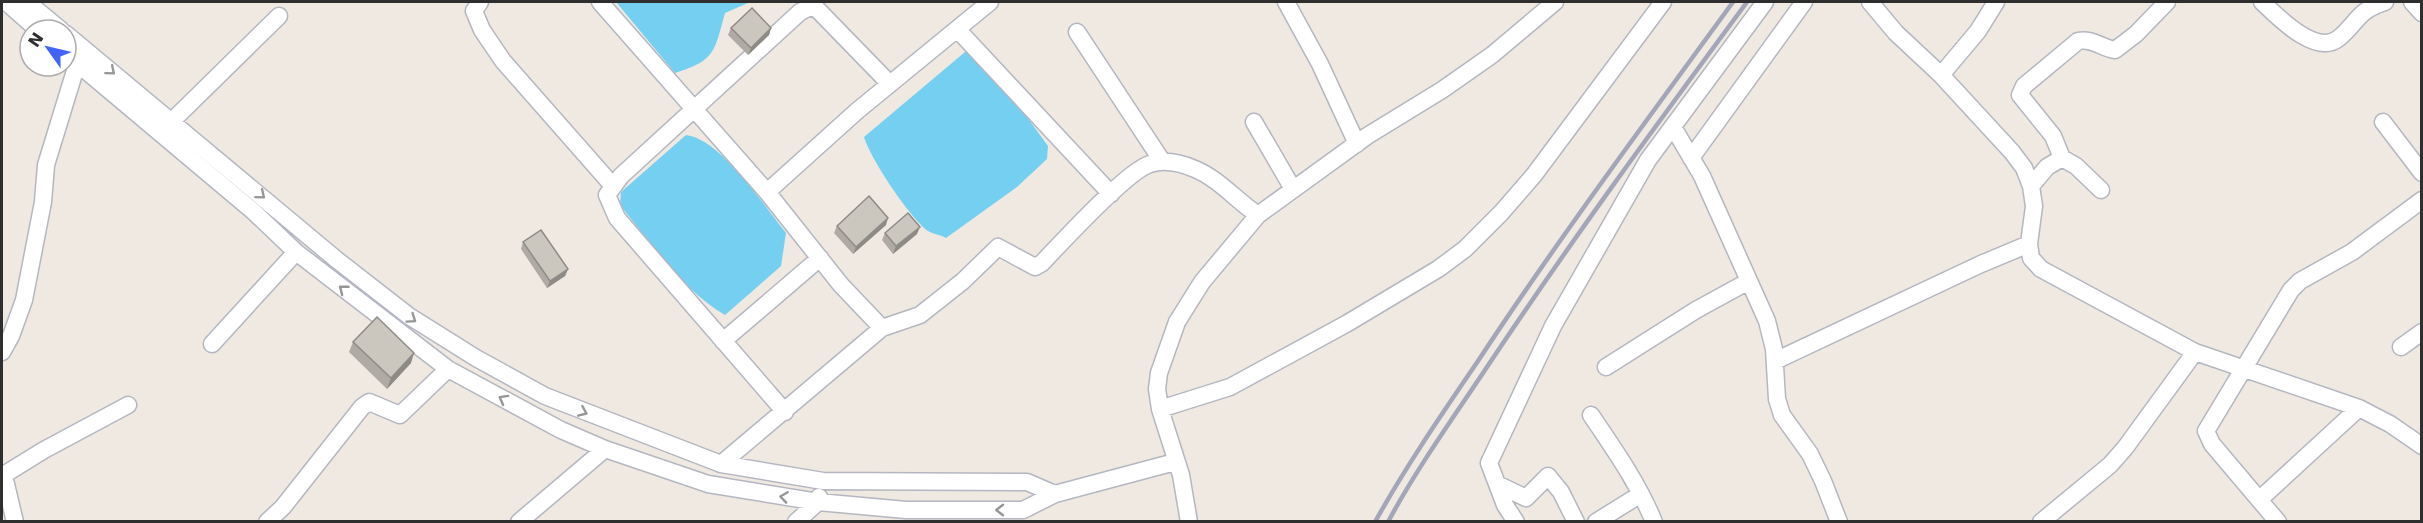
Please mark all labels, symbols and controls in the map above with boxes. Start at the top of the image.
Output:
north arrow [18,18,78,78]
text: N [24,29,48,51]
one-way arrow [104,64,115,75]
one-way arrow [254,188,265,199]
one-way arrow [338,285,349,296]
one-way arrow [406,312,417,323]
one-way arrow [499,395,509,406]
one-way arrow [577,405,588,417]
one-way arrow [780,492,789,504]
one-way arrow [995,504,1004,516]

